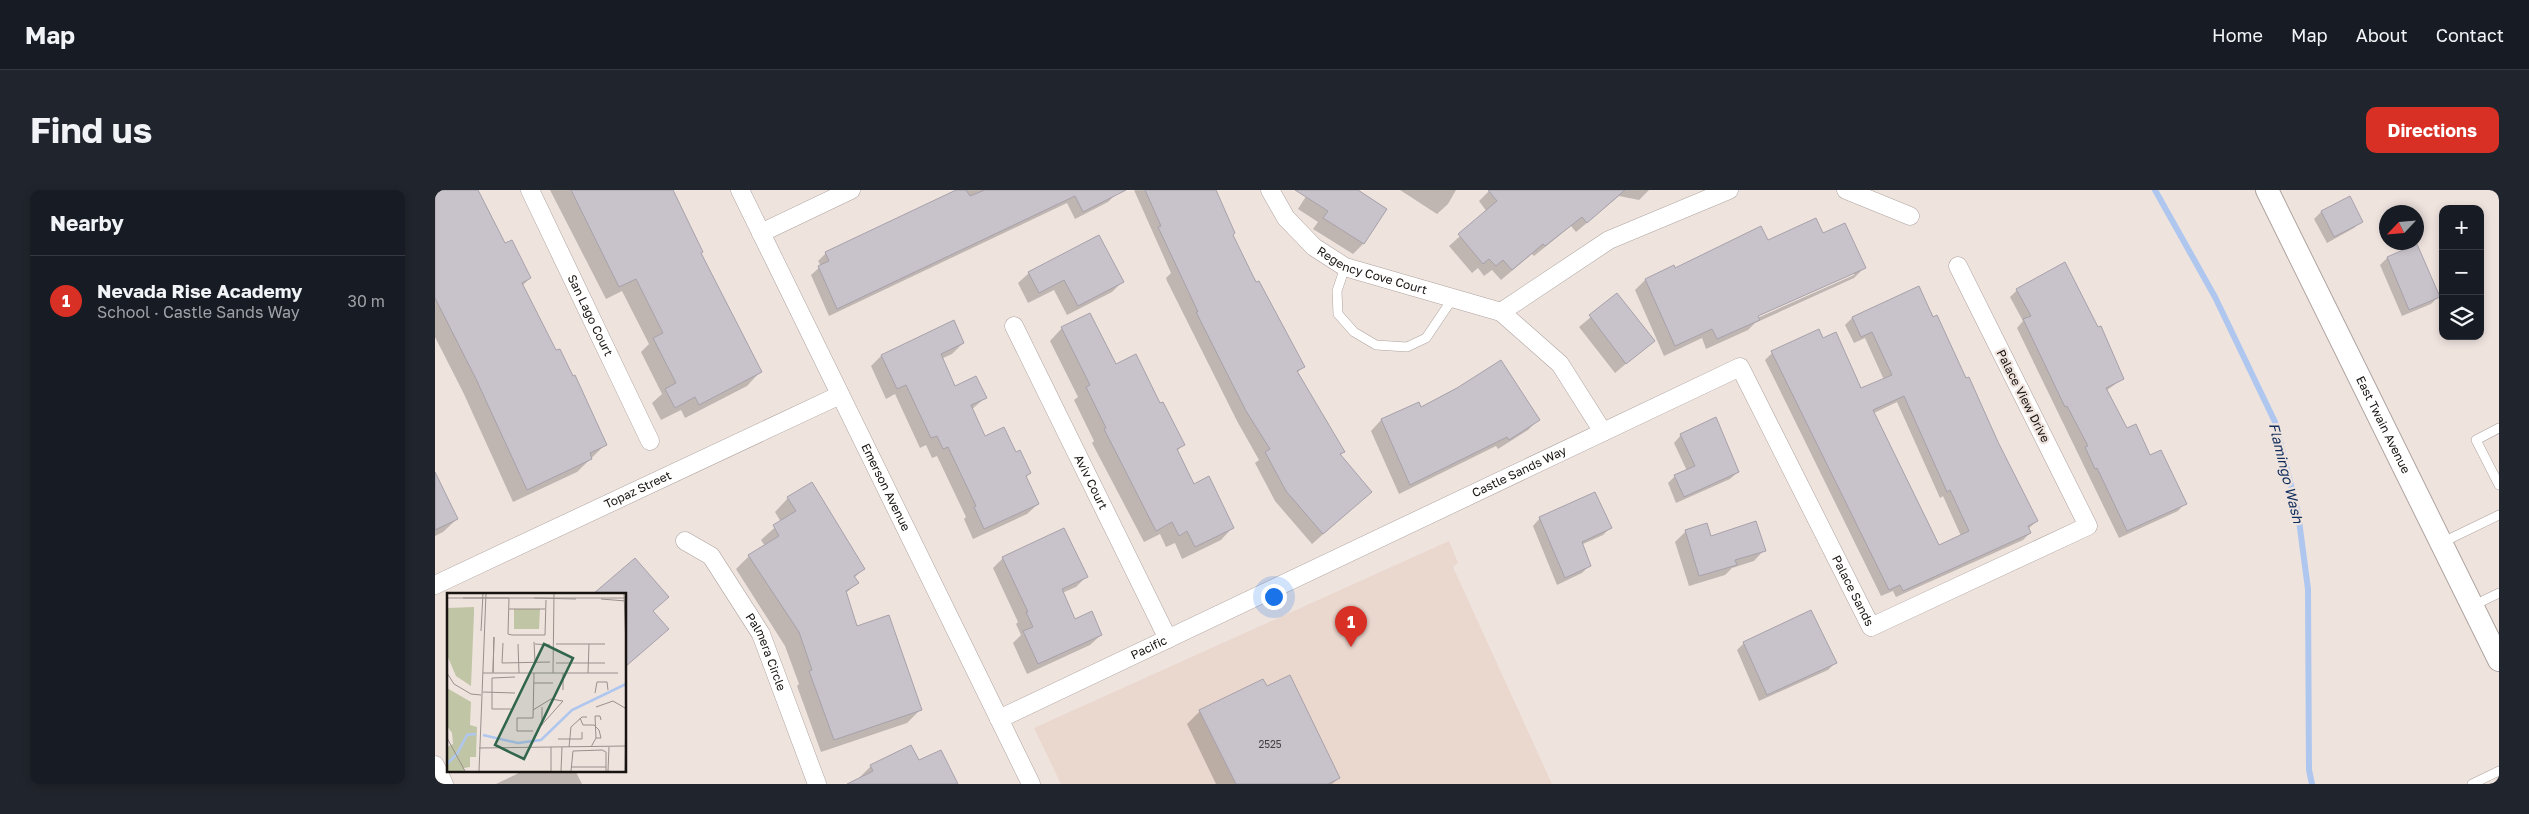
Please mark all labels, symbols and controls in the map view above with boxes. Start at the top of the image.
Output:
text: Map [25,20,75,49]
text: Home [2212,24,2263,46]
text: Map [2291,24,2328,46]
text: About [2356,24,2408,46]
text: Contact [2436,24,2504,46]
button: Directions [2366,107,2499,153]
text: Find us [30,109,152,151]
north arrow [2379,205,2424,250]
map controls [2439,205,2484,340]
button: + [2439,205,2484,250]
text: Nearby [50,210,124,236]
street label: Regency Cove Court [1314,243,1429,297]
button: − [2439,250,2484,295]
street label: San Lago Court [565,272,616,359]
text: Nevada Rise Academy [97,279,302,302]
text: 1 [62,291,70,311]
text: 30 m [348,291,385,311]
button: layers [2439,295,2484,340]
text: School · Castle Sands Way [97,302,300,322]
street label: Palace View Drive [1994,347,2053,445]
street label: East Twain Avenue [2353,373,2414,476]
water label: Flamingo Wash [2266,421,2308,526]
street label: Emerson Avenue [858,441,914,533]
street label: Castle Sands Way [1469,442,1569,500]
street label: Aviv Court [1071,452,1111,512]
street label: Topaz Street [602,467,674,512]
street label: Palace Sands [1829,553,1877,629]
your location [1261,584,1287,610]
inset map [447,593,626,772]
pin: 1 [1335,606,1367,647]
street label: Palmera Circle [742,610,790,693]
street label: Pacific [1128,632,1170,662]
house number: 2525 [1258,738,1282,750]

